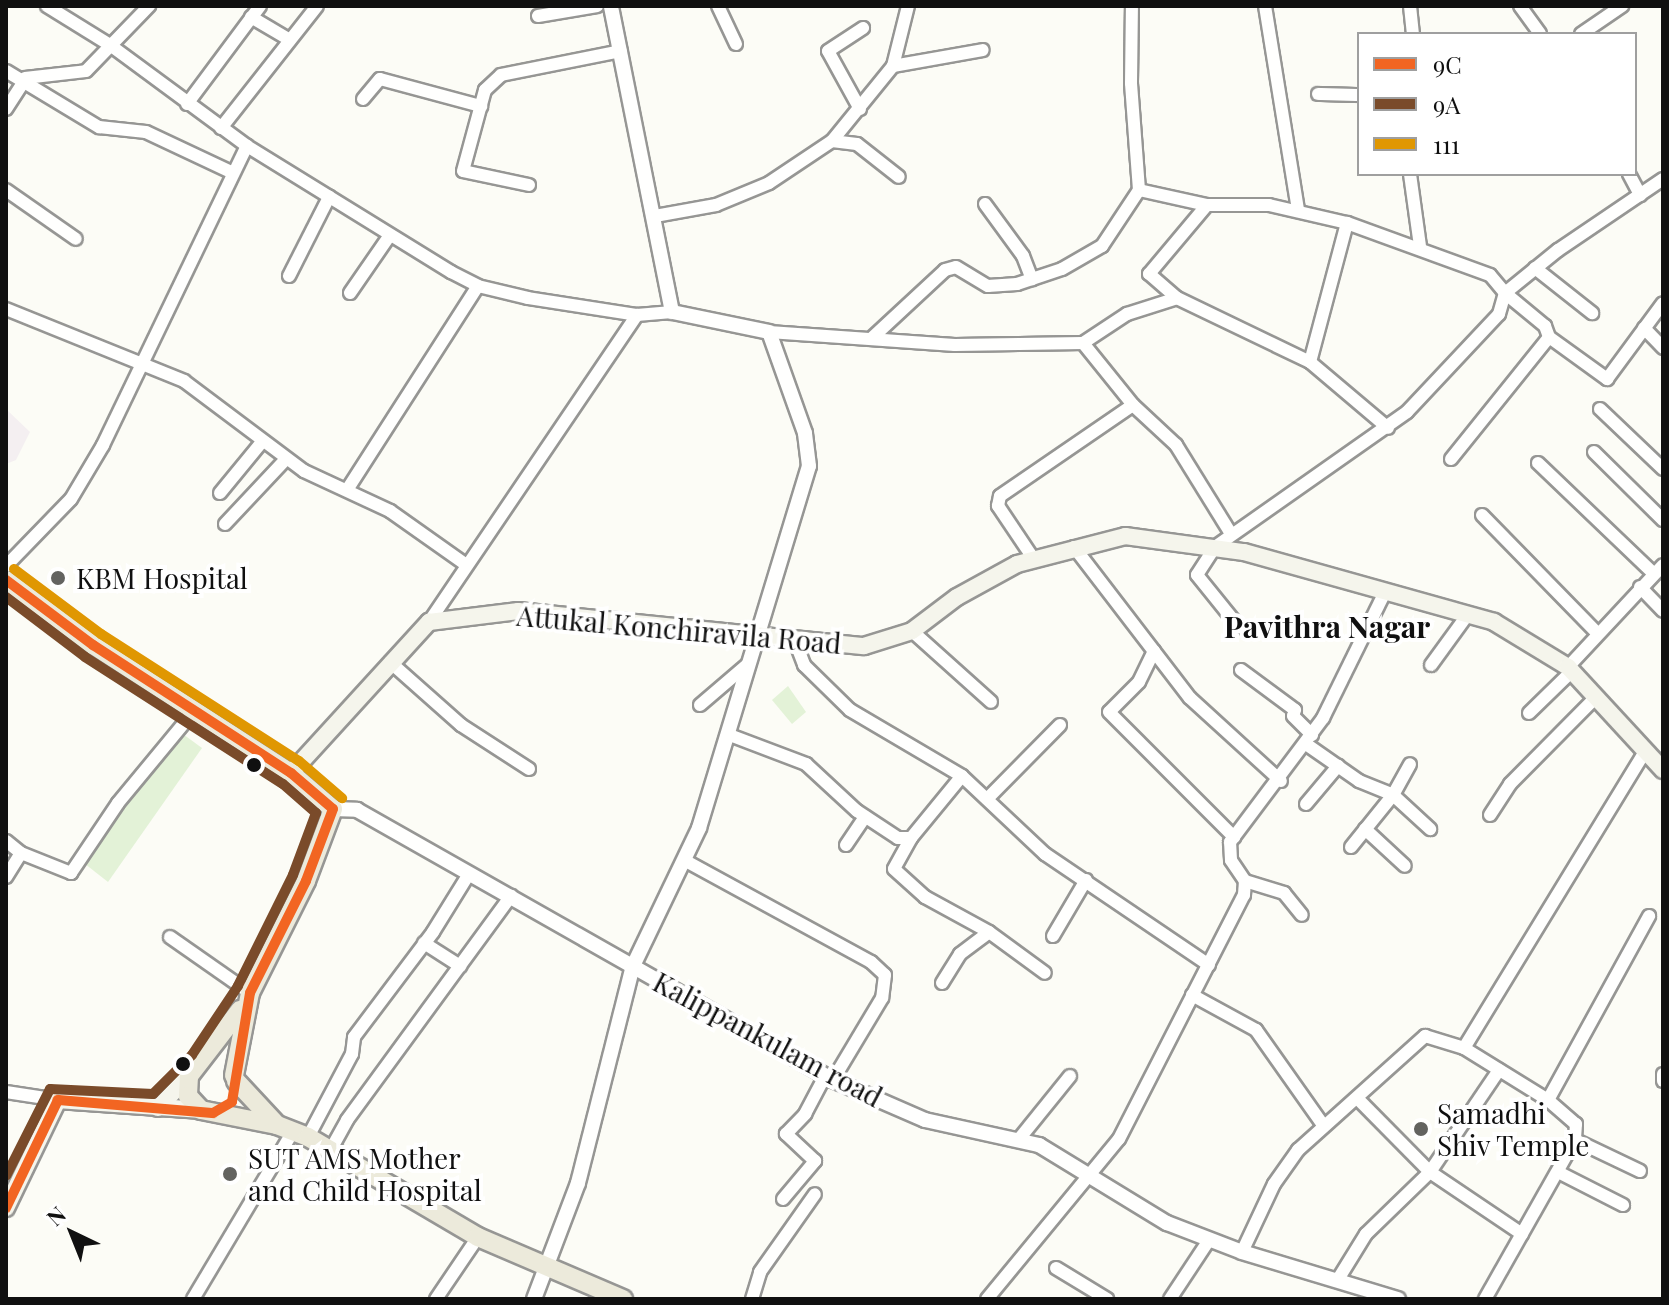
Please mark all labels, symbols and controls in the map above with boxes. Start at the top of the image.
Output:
legend [1357,32,1637,176]
text: 9C [1433,48,1462,80]
text: 9A [1433,88,1460,120]
text: 111 [1433,128,1460,160]
place label: KBM Hospital [76,561,248,595]
marker: KBM Hospital [47,567,69,589]
street label: Attukal Konchiravila Road [515,598,843,660]
district label: Pavithra Nagar [1224,608,1430,644]
unlabelled marker [246,757,262,773]
street label: Kalippankulam road [648,964,888,1114]
unlabelled marker [175,1056,191,1072]
place label: Samadhi Shiv Temple [1437,1096,1591,1162]
marker: Samadhi Shiv Temple [1412,1120,1430,1138]
place label: SUT AMS Mother and Child Hospital [248,1141,482,1207]
marker: SUT AMS Mother and Child Hospital [219,1163,241,1185]
north arrow [32,1193,112,1273]
text: N [40,1199,72,1232]

